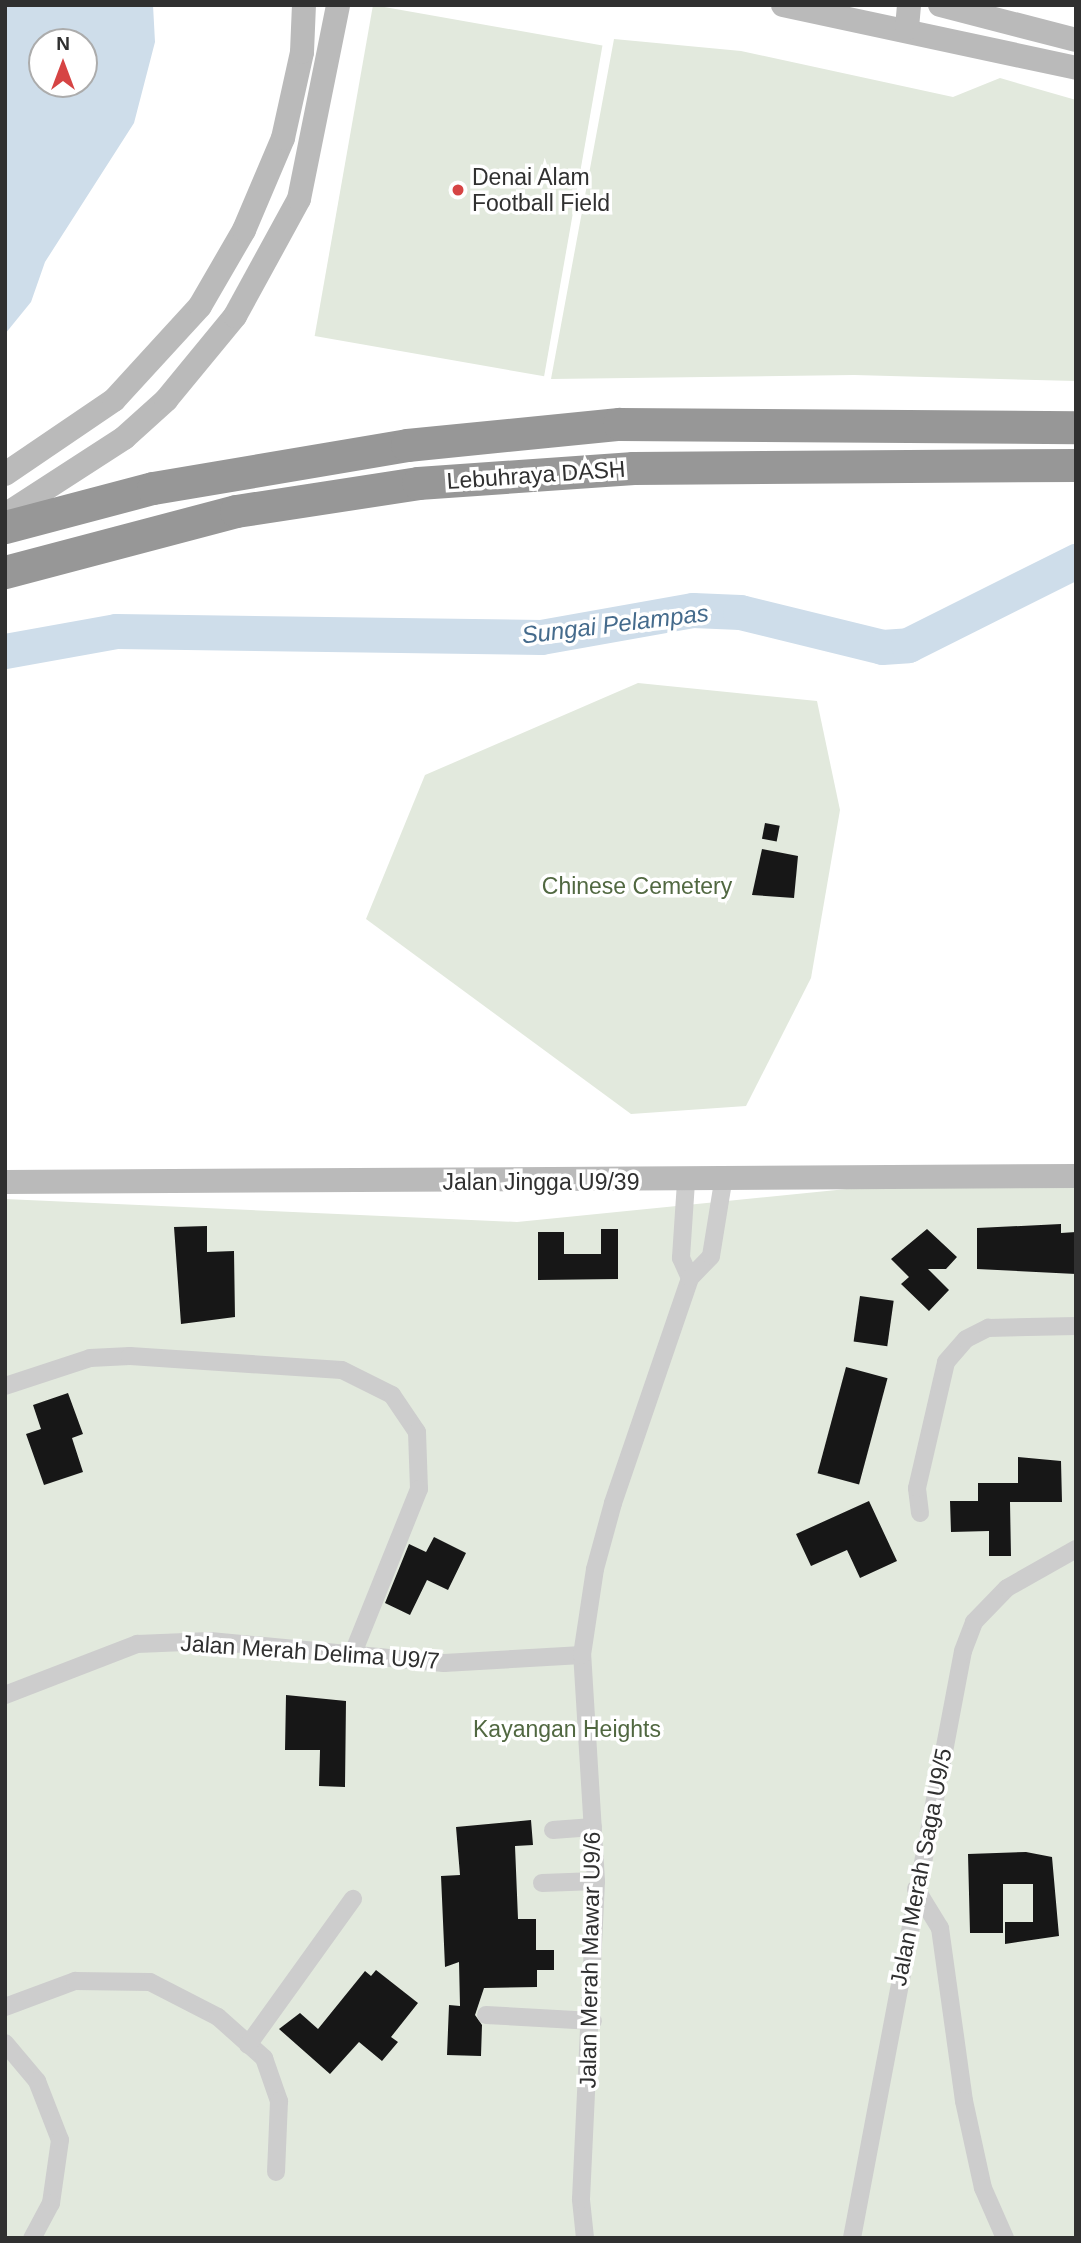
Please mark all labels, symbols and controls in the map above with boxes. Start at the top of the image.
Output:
north arrow [28,28,98,98]
text: N [56,33,70,54]
place label: Denai Alam Football Field [472,163,610,217]
marker: Denai Alam Football Field [450,182,466,198]
street label: Lebuhraya DASH [446,455,626,495]
water label: Sungai Pelampas [520,598,710,650]
park label: Chinese Cemetery [542,872,732,900]
street label: Jalan Jingga U9/39 [443,1168,639,1196]
street label: Jalan Merah Delima U9/7 [180,1629,440,1675]
park label: Kayangan Heights [473,1715,661,1743]
street label: Jalan Merah Saga U9/5 [884,1746,958,1988]
street label: Jalan Merah Mawar U9/6 [574,1831,606,2089]

